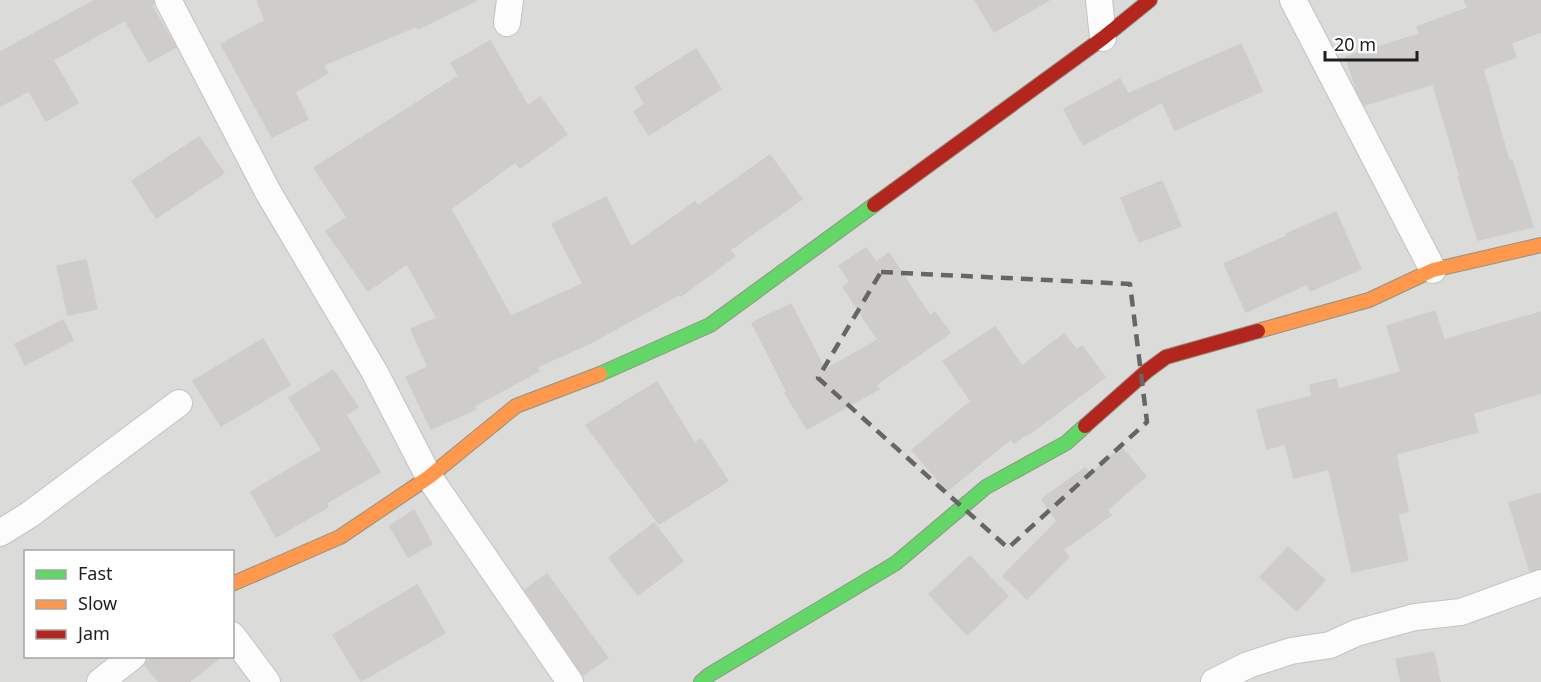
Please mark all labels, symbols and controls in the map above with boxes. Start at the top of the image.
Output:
scale bar [1325,24,1416,62]
text: 20 m [1334,32,1376,56]
legend [24,550,234,658]
text: Fast [78,561,113,585]
text: Slow [78,591,117,615]
text: Jam [76,621,110,645]

